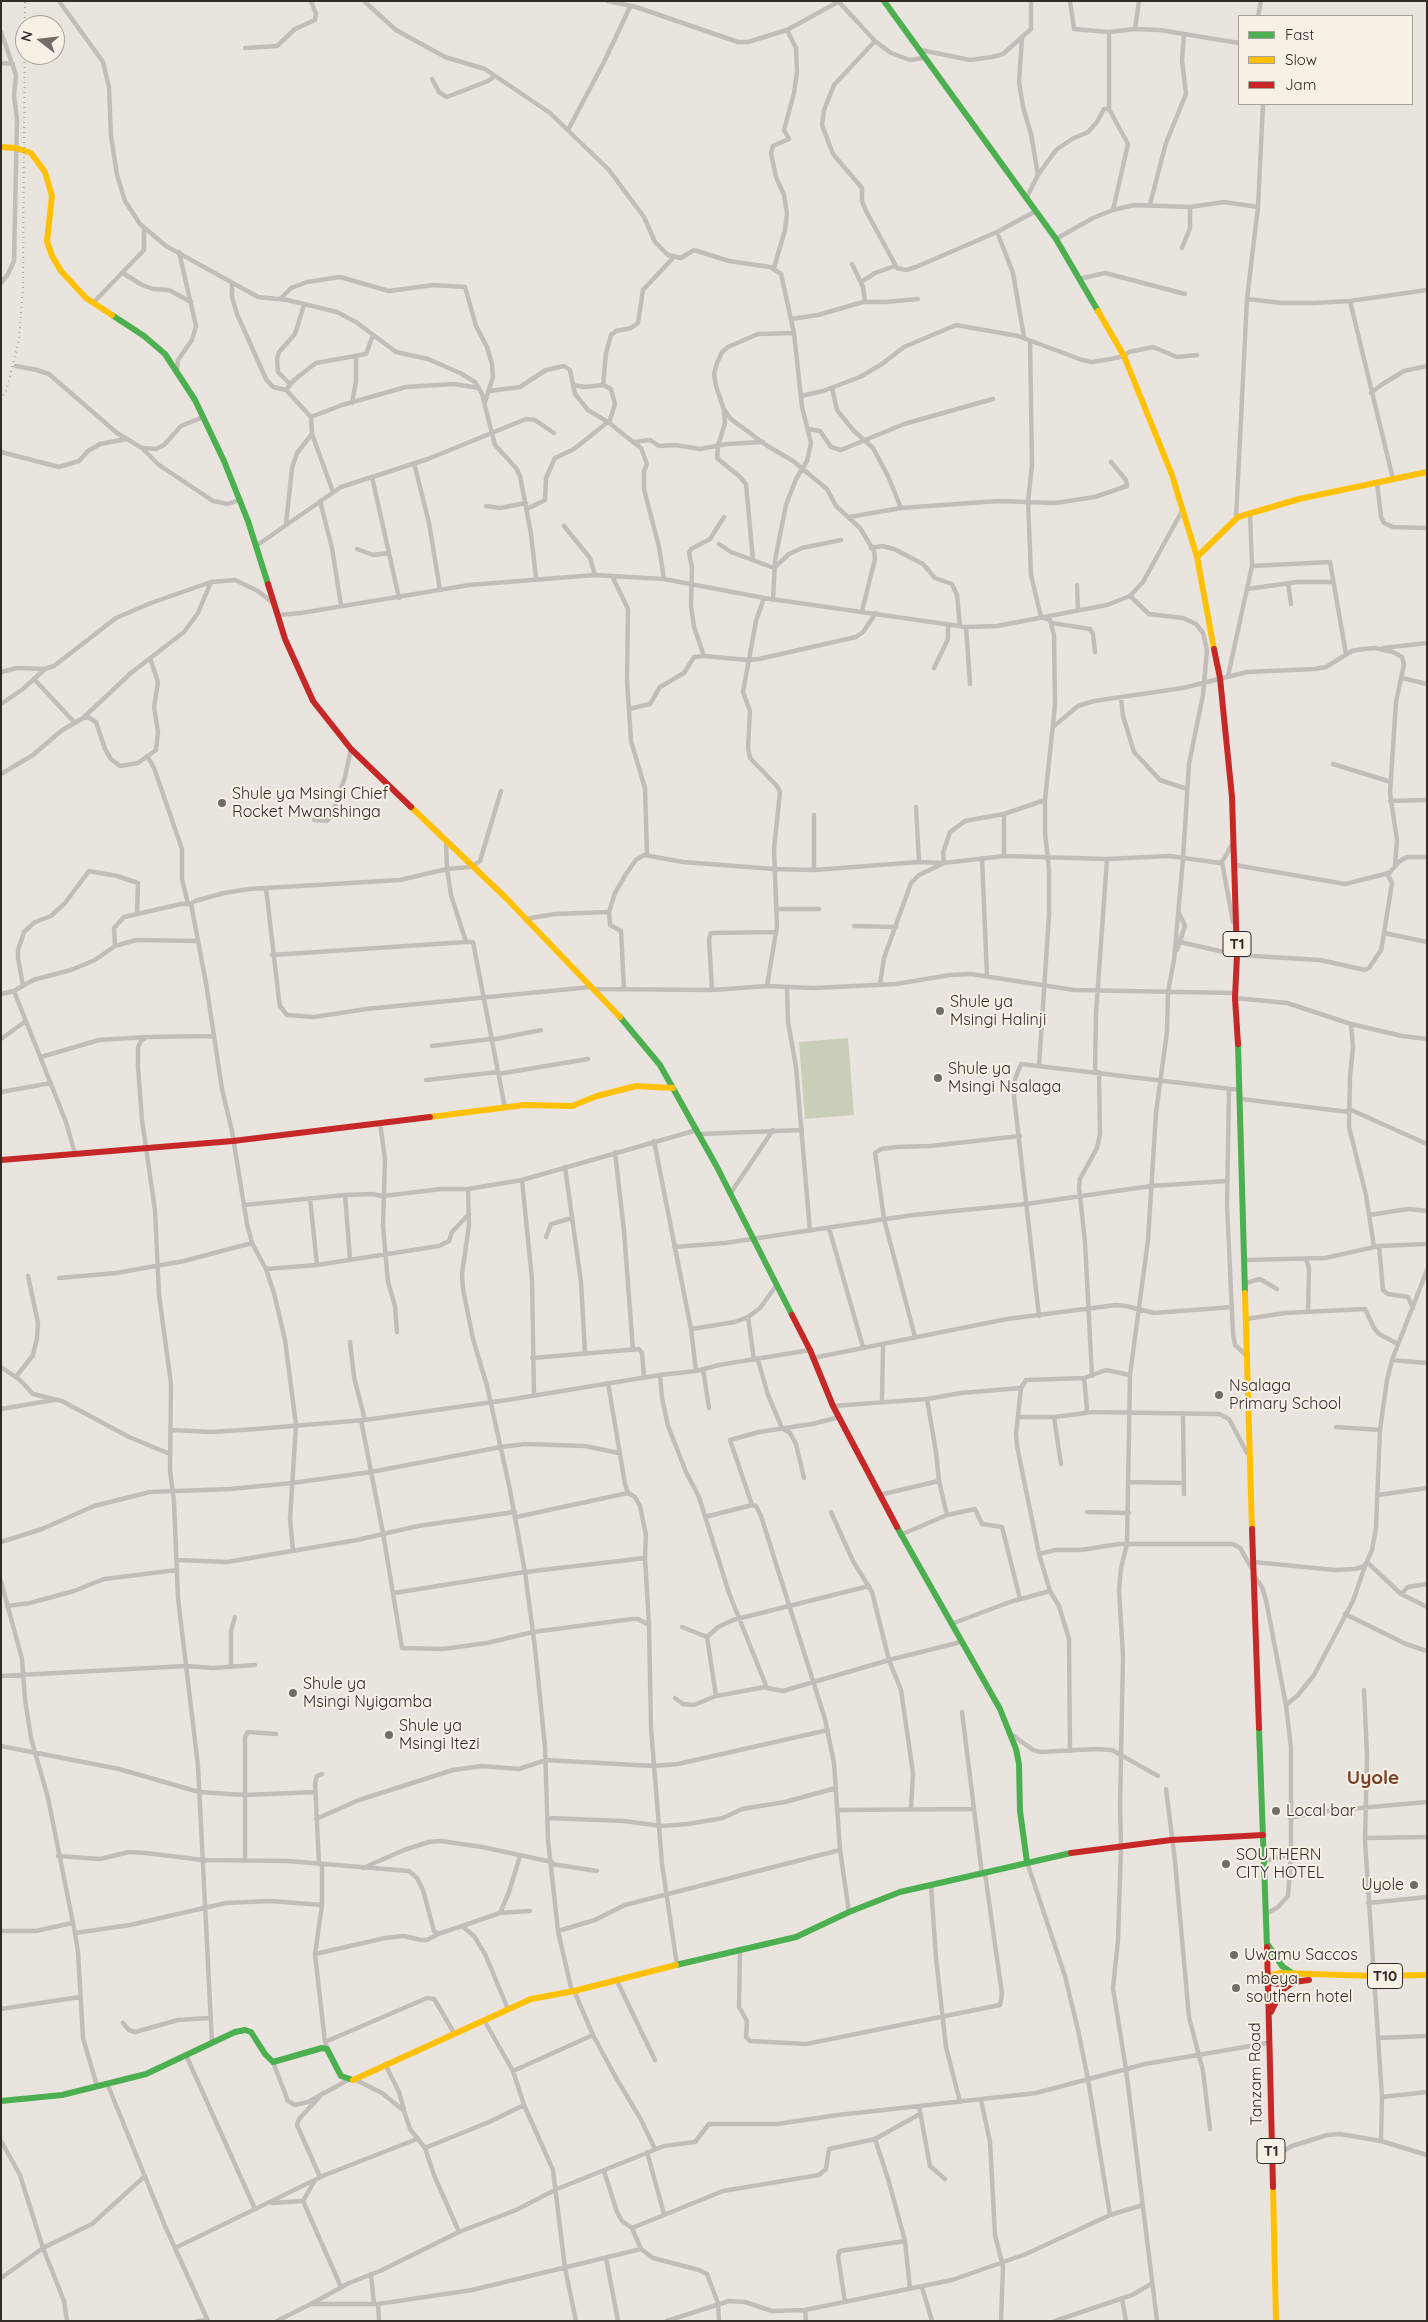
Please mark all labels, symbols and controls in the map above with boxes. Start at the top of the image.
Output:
north arrow [15,15,65,65]
legend [1238,15,1413,105]
text: Fast [1285,25,1314,44]
text: N [16,29,37,44]
text: Slow [1285,50,1317,69]
text: Jam [1285,75,1316,94]
place label: Shule ya Msingi Chief Rocket Mwanshinga [232,784,388,822]
marker: Shule ya Msingi Chief Rocket Mwanshinga [216,797,228,809]
road number: T1 [1223,932,1251,956]
place label: Shule ya Msingi Halinji [950,992,1046,1030]
marker: Shule ya Msingi Halinji [934,1005,946,1017]
place label: Shule ya Msingi Nsalaga [948,1059,1061,1097]
marker: Shule ya Msingi Nsalaga [932,1072,944,1084]
place label: Nsalaga Primary School [1229,1376,1341,1414]
marker: Nsalaga Primary School [1213,1389,1225,1401]
place label: Shule ya Msingi Nyigamba [303,1674,432,1712]
marker: Shule ya Msingi Nyigamba [287,1687,299,1699]
place label: Shule ya Msingi Itezi [399,1716,480,1754]
marker: Shule ya Msingi Itezi [383,1729,395,1741]
district label: Uyole [1347,1767,1399,1789]
place label: Local bar [1286,1801,1356,1821]
marker: Local bar [1270,1805,1282,1817]
place label: SOUTHERN CITY HOTEL [1236,1845,1324,1883]
marker: SOUTHERN CITY HOTEL [1220,1858,1232,1870]
place label: Uyole [1361,1875,1404,1895]
marker: Uyole [1408,1879,1420,1891]
place label: Uwamu Saccos [1244,1945,1358,1965]
marker: Uwamu Saccos [1228,1949,1240,1961]
road number: T10 [1368,1964,1402,1988]
place label: mbeya southern hotel [1246,1969,1352,2007]
marker: mbeya southern hotel [1230,1982,1242,1994]
street label: Tanzam Road [1246,2022,1266,2126]
road number: T1 [1257,2138,1285,2164]

